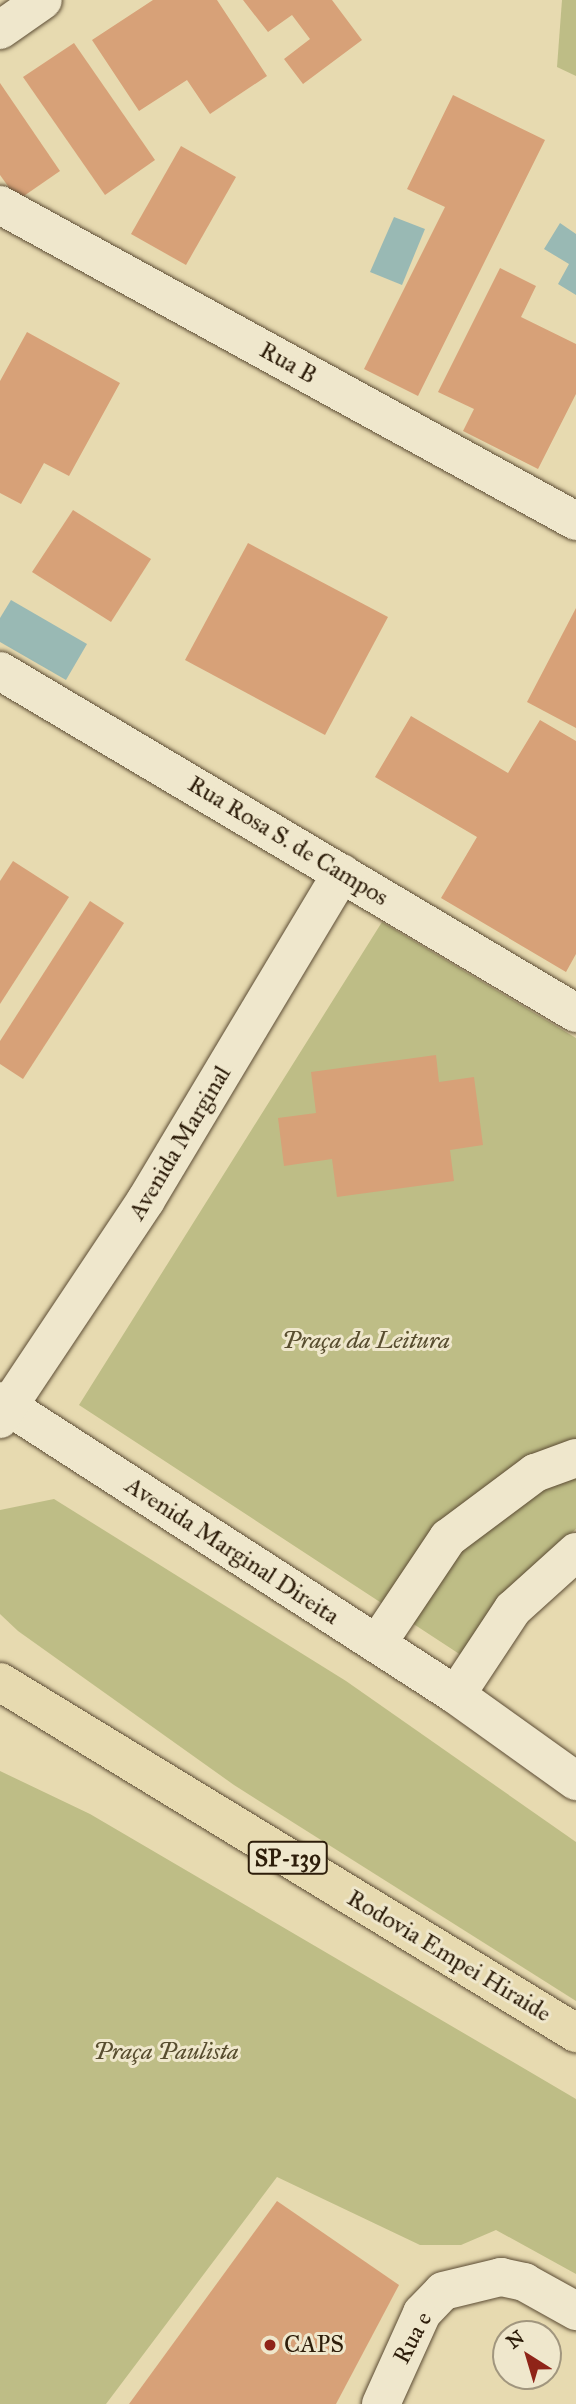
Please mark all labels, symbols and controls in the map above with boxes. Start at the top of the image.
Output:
street label: Rua B [255,336,321,390]
street label: Rua Rosa S. de Campos [183,770,393,912]
street label: Avenida Marginal [123,1061,237,1225]
park label: Praça da Leitura [282,1327,450,1355]
street label: Avenida Marginal Direita [120,1471,344,1631]
road number: SP-139 [248,1839,328,1878]
street label: Rodovia Empei Hiraide [342,1884,556,2028]
park label: Praça Paulista [93,2038,239,2066]
street label: Rua e [387,2307,439,2369]
north arrow [492,2320,562,2390]
text: N [502,2325,529,2353]
place label: CAPS [284,2331,344,2359]
marker: CAPS [262,2337,278,2353]

